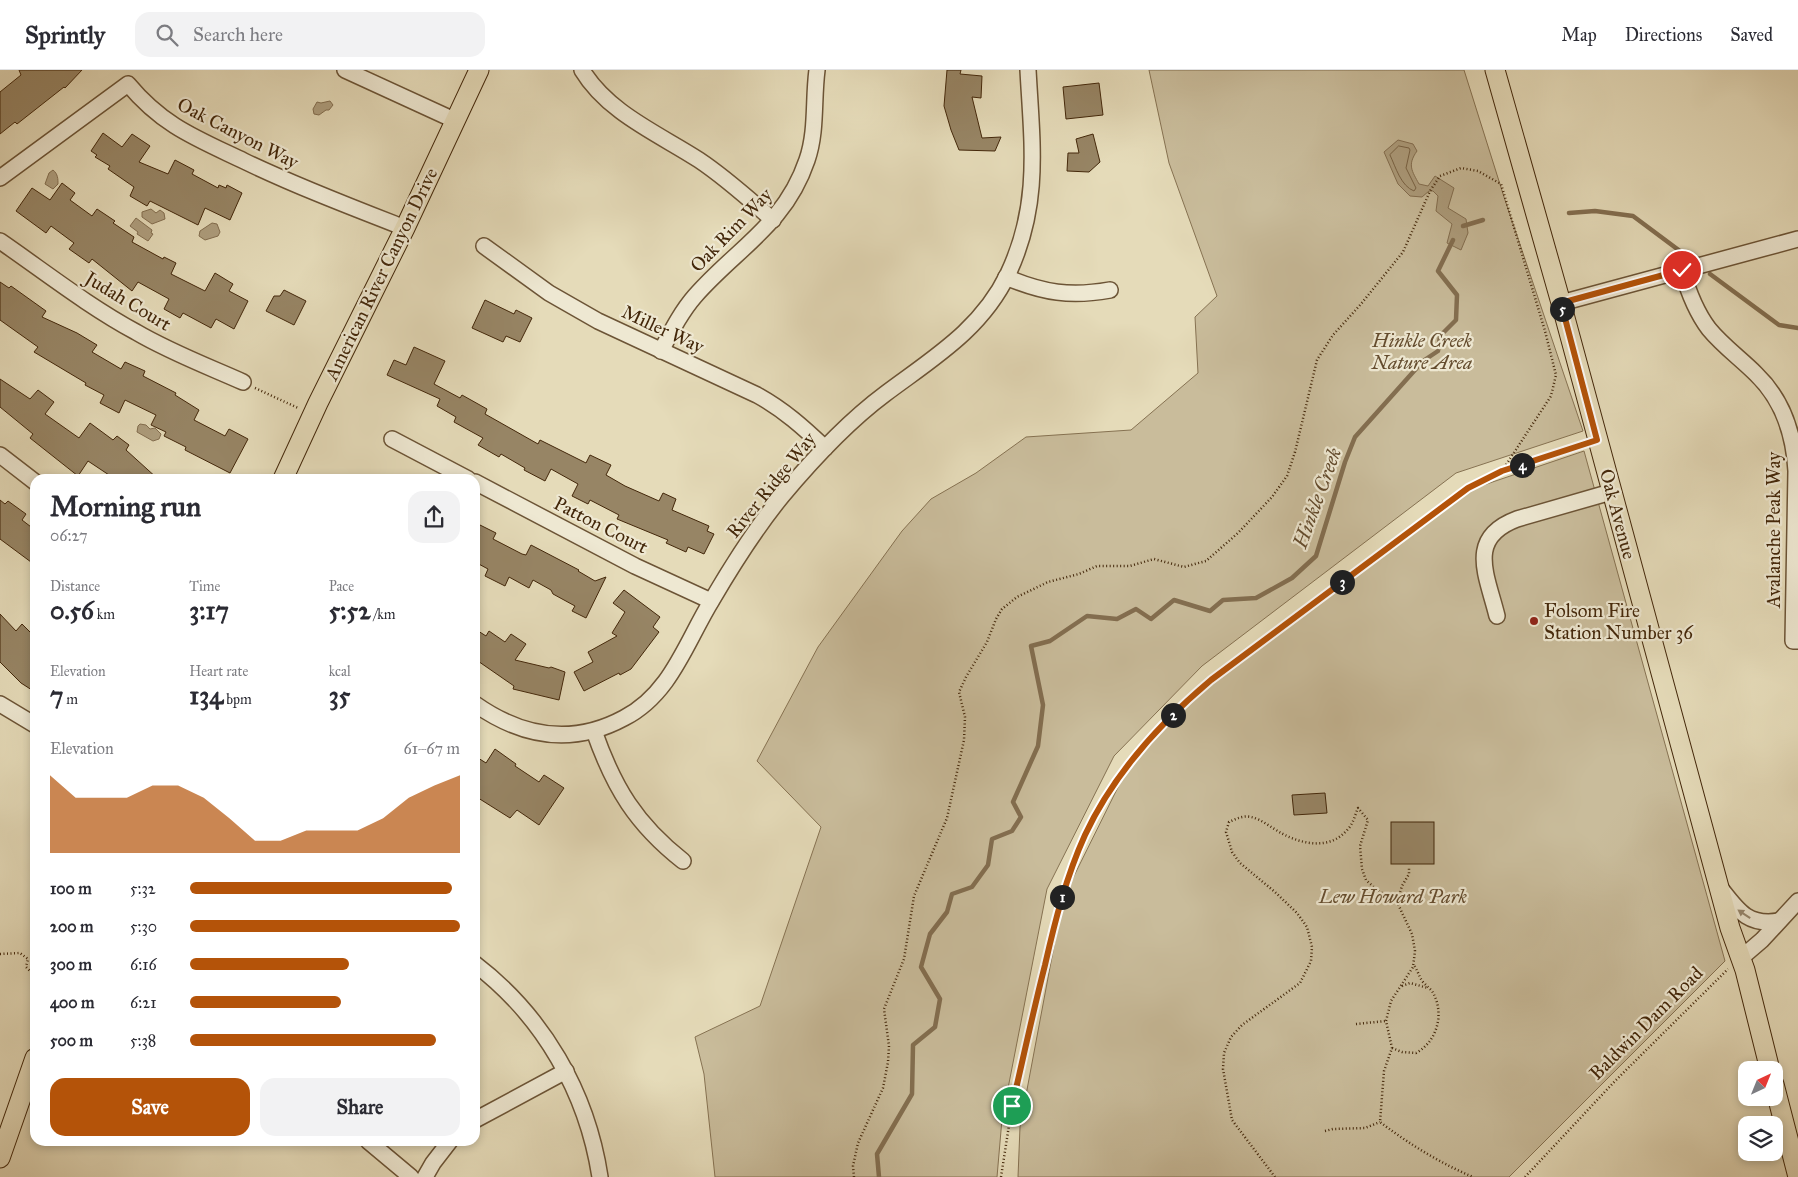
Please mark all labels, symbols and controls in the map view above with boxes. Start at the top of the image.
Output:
search box [135,12,485,57]
text: Sprintly [25,20,105,50]
icon: search [153,21,181,49]
text: Search here [193,23,283,46]
text: Map [1561,24,1597,46]
text: Directions [1625,24,1702,46]
text: Saved [1730,24,1773,46]
street label: Oak Canyon Way [174,93,303,174]
street label: American River Canyon Drive [319,164,443,385]
street label: Oak Rim Way [685,182,778,277]
pin [1661,249,1703,291]
icon: check [1668,256,1696,284]
street label: Judah Court [79,265,175,337]
pin: 5 [1550,296,1574,322]
street label: Miller Way [618,300,709,358]
text: 5 [1559,301,1566,318]
park label: Hinkle Creek Nature Area [1371,329,1472,374]
street label: River Ridge Way [721,427,822,543]
water label: Hinkle Creek [1287,444,1346,552]
street label: Avalanche Peak Way [1762,451,1785,609]
pin: 4 [1510,452,1534,478]
text: 4 [1519,457,1526,474]
street label: Oak Avenue [1595,466,1641,562]
text: Morning run [50,489,201,524]
button: share [408,491,460,543]
street label: Patton Court [550,491,652,559]
text: 06:27 [50,526,88,545]
pin: 3 [1330,570,1354,594]
text: 3 [1340,574,1345,591]
text: Distance [50,578,100,595]
text: Time [189,578,220,595]
text: Pace [329,578,354,595]
text: 0.56 [50,595,94,626]
text: 3:17 [189,595,229,626]
text: 5:52 [329,595,371,626]
place label: Folsom Fire Station Number 36 [1544,599,1694,644]
text: km [94,606,115,623]
text: /km [371,606,396,623]
marker: Folsom Fire Station Number 36 [1528,615,1540,627]
text: Elevation [50,663,106,680]
text: Heart rate [189,663,248,680]
text: kcal [329,663,351,680]
text: 7 [50,680,63,711]
text: 134 [189,680,223,711]
text: 35 [329,680,350,711]
text: m [63,691,78,708]
text: bpm [223,691,252,708]
pin: 2 [1160,702,1186,728]
text: 2 [1170,707,1177,724]
text: Elevation [50,739,114,758]
text: 61–67 m [404,739,460,758]
text: 100 m [50,879,92,898]
text: 5:32 [130,879,156,898]
pin: 1 [1050,884,1074,910]
park label: Lew Howard Park [1318,885,1468,908]
text: 1 [1060,889,1065,906]
one-way arrow [1737,909,1751,919]
text: 200 m [50,917,93,936]
text: 5:30 [130,917,157,936]
text: 300 m [50,955,92,974]
text: 6:16 [130,955,157,974]
street label: Baldwin Dam Road [1585,961,1708,1084]
text: 400 m [50,993,94,1012]
text: 6:21 [130,993,156,1012]
text: 500 m [50,1031,93,1050]
text: 5:38 [130,1031,156,1050]
north arrow [1738,1061,1782,1106]
map controls [1738,1061,1783,1161]
button: Save [50,1078,250,1136]
button: Share [260,1078,460,1136]
pin [991,1085,1033,1127]
icon: arrive [998,1092,1026,1120]
button: layers [1738,1116,1783,1161]

